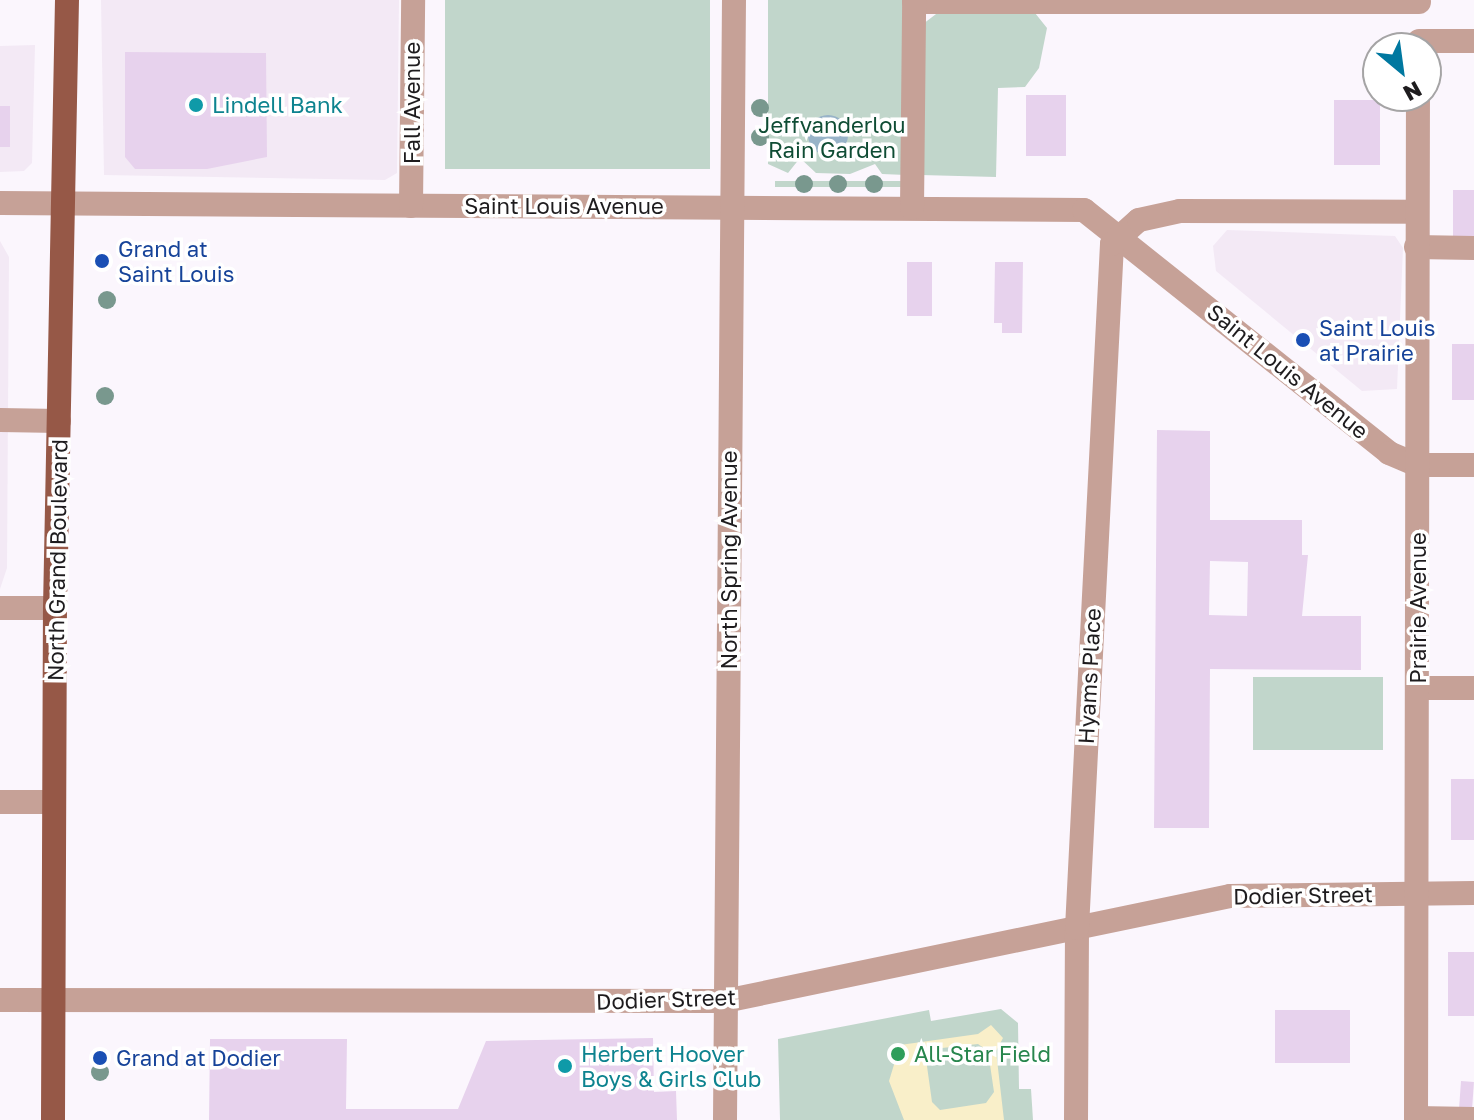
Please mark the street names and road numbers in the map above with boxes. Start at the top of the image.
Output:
street label: Fall Avenue [399,42,425,164]
street label: Saint Louis Avenue [464,193,664,219]
street label: Saint Louis Avenue [1202,298,1374,444]
street label: North Grand Boulevard [42,439,72,681]
street label: North Spring Avenue [716,450,742,670]
street label: Prairie Avenue [1405,532,1431,684]
street label: Hyams Place [1072,607,1106,745]
street label: Dodier Street [1233,881,1373,909]
street label: Dodier Street [596,983,736,1015]

